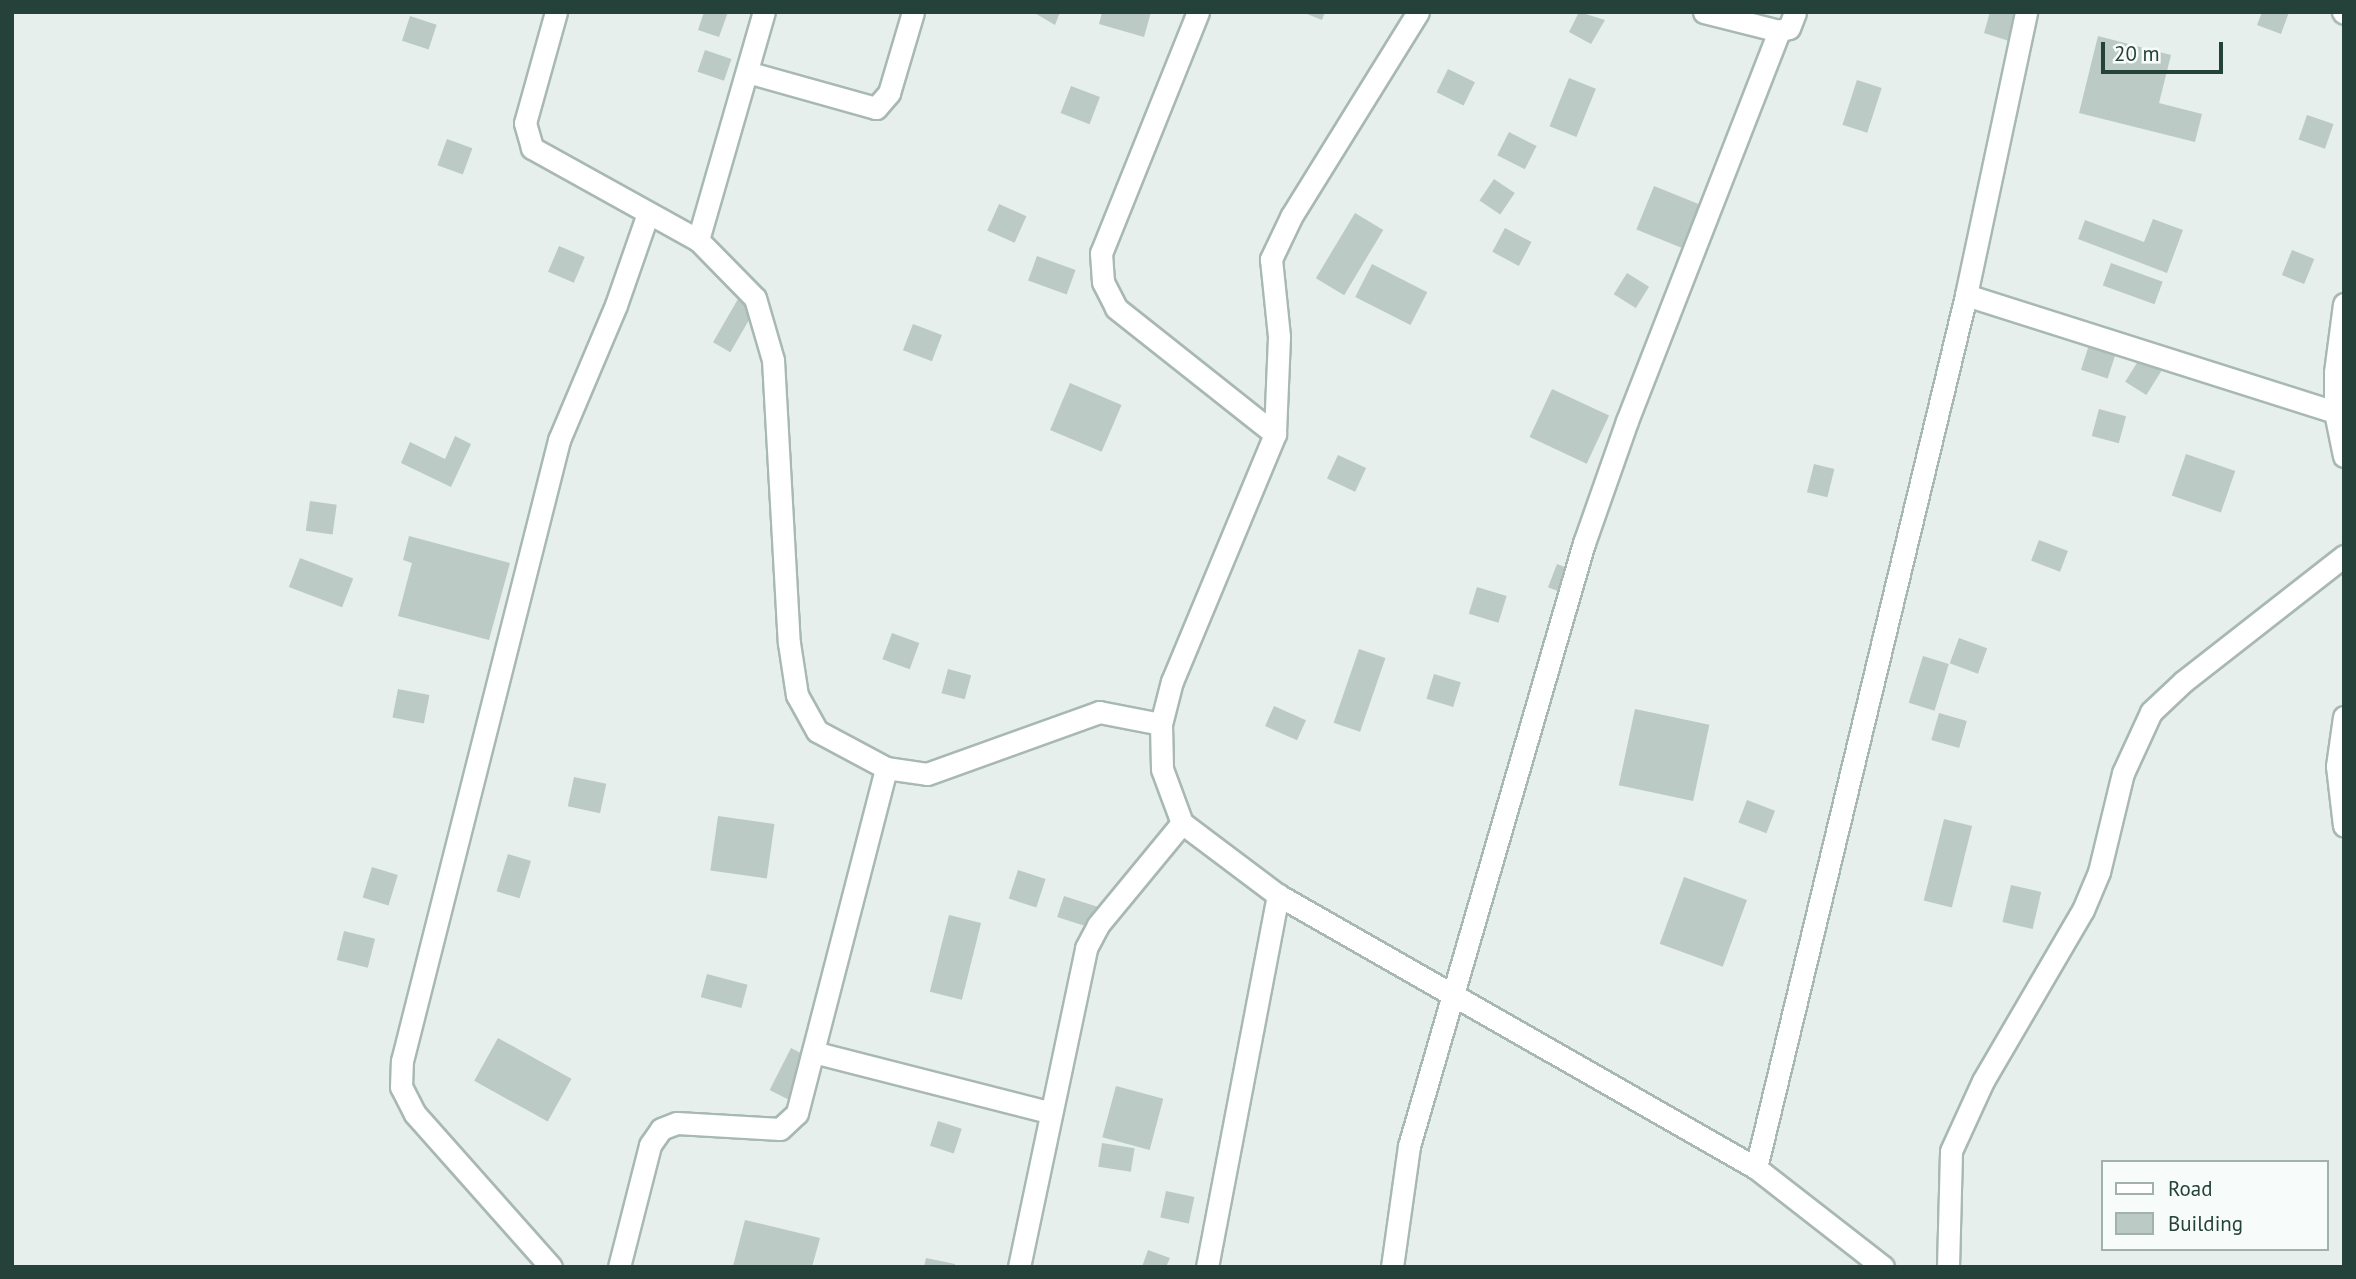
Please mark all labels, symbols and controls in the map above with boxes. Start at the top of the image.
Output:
scale bar [2104,28,2226,72]
text: 20 m [2114,40,2160,67]
legend [2100,1160,2328,1251]
text: Road [2168,1175,2212,1202]
text: Building [2168,1210,2243,1237]

